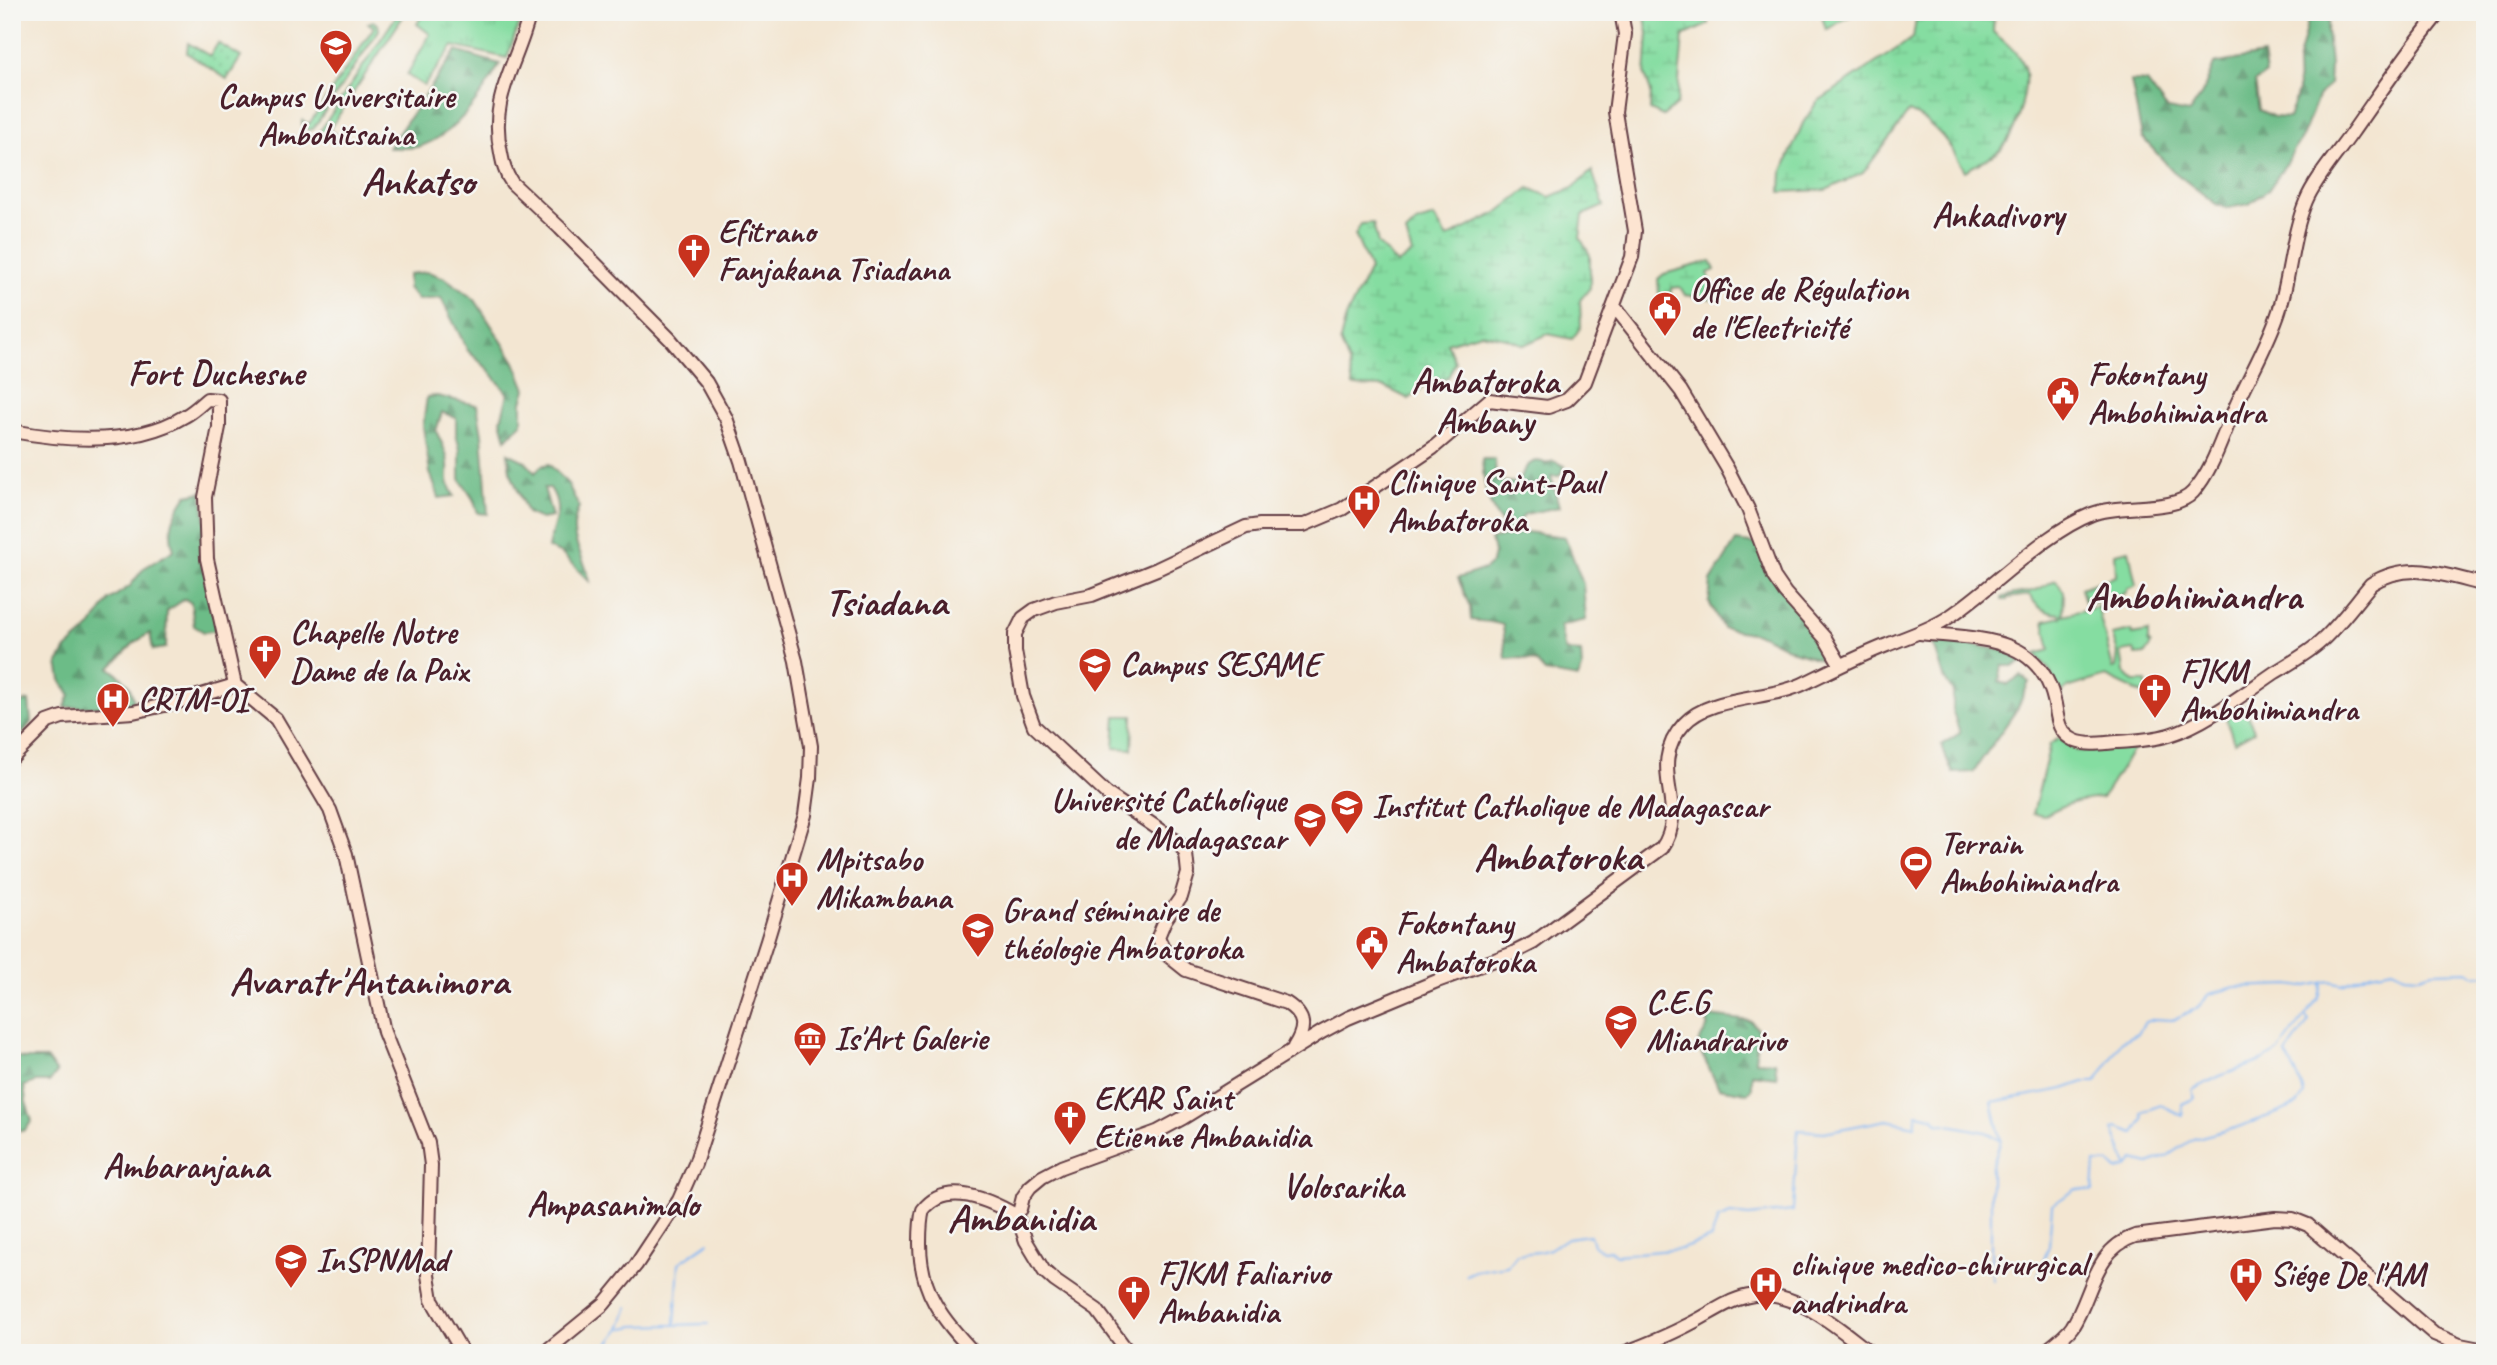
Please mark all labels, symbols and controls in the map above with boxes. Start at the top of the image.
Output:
school or university icon: Campus Universitaire Ambohitsaina [317,27,355,76]
place label: Campus Universitaire Ambohitsaina [218,75,457,155]
district label: Ankatso [362,156,478,206]
district label: Ankadivory [1932,193,2068,238]
place label: Efitrano Fanjakana Tsiadana [718,210,952,290]
church icon: Efitrano Fanjakana Tsiadana [675,231,713,280]
place label: Office de Régulation de l'Electricité [1690,268,1909,348]
public building icon: Office de Régulation de l'Electricité [1646,289,1684,338]
district label: Fort Duchesne [128,351,307,396]
place label: Fokontany Ambohimiandra [2088,353,2268,433]
district label: Ambatoroka Ambany [1411,359,1562,444]
public building icon: Fokontany Ambohimiandra [2044,374,2082,423]
place label: Clinique Saint-Paul Ambatoroka [1388,461,1608,541]
hospital icon: Clinique Saint-Paul Ambatoroka [1345,482,1383,531]
district label: Ambohimiandra [2086,571,2304,621]
district label: Tsiadana [825,577,950,627]
place label: Chapelle Notre Dame de la Paix [290,611,471,691]
church icon: Chapelle Notre Dame de la Paix [246,632,284,681]
place label: Campus SESAME [1120,643,1325,685]
school or university icon: Campus SESAME [1076,645,1114,694]
place label: FJKM Ambohimiandra [2180,650,2360,730]
church icon: FJKM Ambohimiandra [2136,671,2174,720]
place label: CRTM-OI [138,678,255,720]
hospital icon: CRTM-OI [94,680,132,729]
place label: Université Catholique de Madagascar [1051,779,1289,859]
place label: Institut Catholique de Madagascar [1372,785,1771,827]
school or university icon: Institut Catholique de Madagascar [1328,787,1366,836]
school or university icon: Université Catholique de Madagascar [1291,800,1329,849]
place label: Terrain Ambohimiandra [1940,822,2120,902]
district label: Ambatoroka [1474,832,1645,882]
place label: Mpitsabo Mikambana [816,838,954,918]
sports icon: Terrain Ambohimiandra [1897,843,1935,892]
hospital icon: Mpitsabo Mikambana [773,859,811,908]
place label: Grand séminaire de théologie Ambatoroka [1002,889,1245,969]
place label: Fokontany Ambatoroka [1396,902,1537,982]
school or university icon: Grand séminaire de théologie Ambatoroka [959,910,997,959]
public building icon: Fokontany Ambatoroka [1353,923,1391,972]
district label: Avaratr'Antanimora [229,956,512,1006]
place label: C.E.G Miandrarivo [1646,981,1789,1061]
school or university icon: C.E.G Miandrarivo [1602,1002,1640,1051]
place label: Is'Art Galerie [834,1017,990,1059]
museum icon: Is'Art Galerie [791,1019,829,1068]
place label: EKAR Saint Etienne Ambanidia [1094,1077,1313,1157]
church icon: EKAR Saint Etienne Ambanidia [1051,1098,1089,1147]
district label: Ambaranjana [103,1144,272,1189]
district label: Volosarika [1282,1164,1406,1209]
district label: Ampasanimalo [527,1182,702,1227]
district label: Ambanidia [948,1193,1098,1243]
place label: InSPNMad [316,1239,453,1281]
school or university icon: InSPNMad [272,1241,310,1290]
place label: clinique medico-chirurgical andrindra [1790,1243,2093,1323]
place label: FJKM Faliarivo Ambanidia [1158,1252,1333,1332]
place label: Siége De l'AM [2270,1253,2429,1295]
hospital icon: Siége De l'AM [2227,1255,2265,1304]
hospital icon: clinique medico-chirurgical andrindra [1747,1264,1785,1313]
church icon: FJKM Faliarivo Ambanidia [1115,1273,1153,1322]

